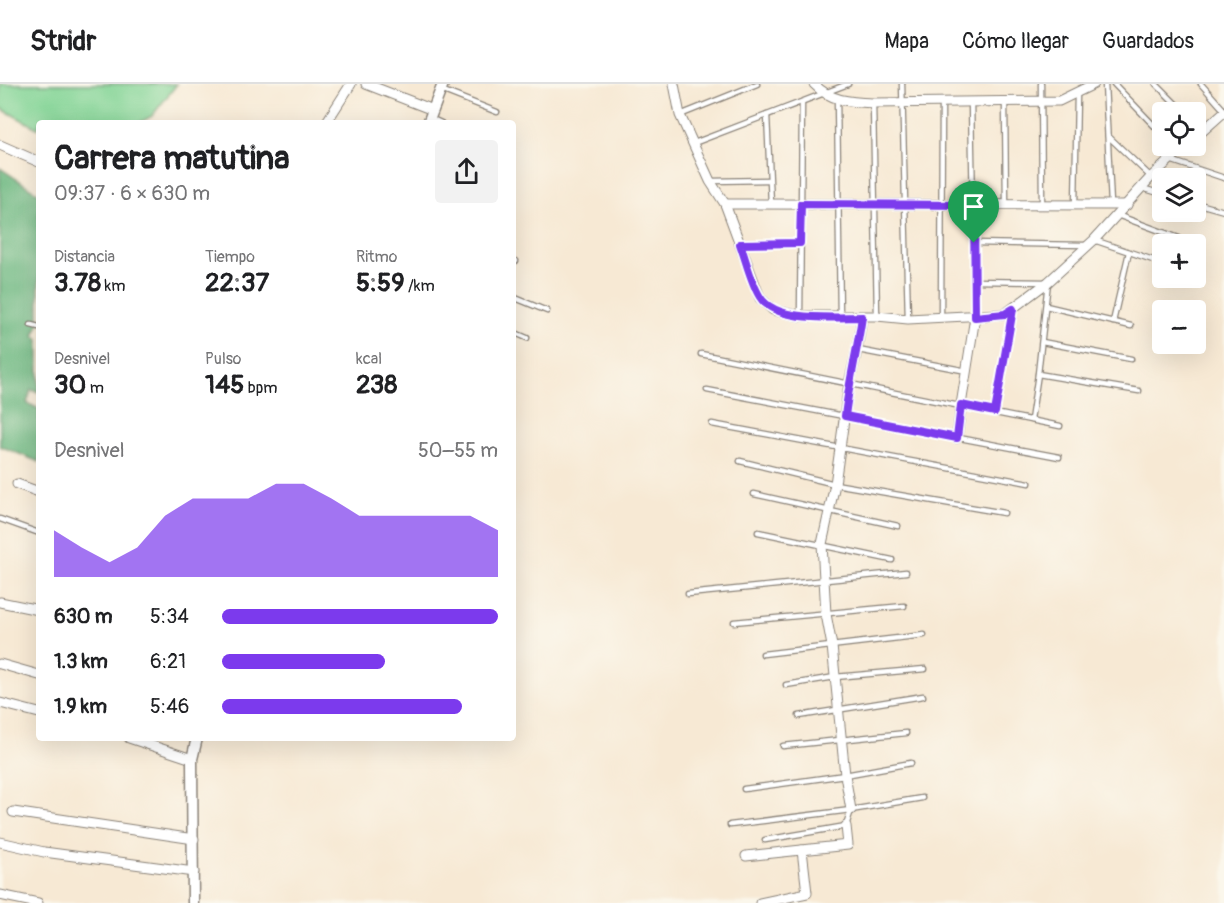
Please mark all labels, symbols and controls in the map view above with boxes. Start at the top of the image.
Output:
text: Stridr [30,24,96,59]
text: Mapa [884,28,929,55]
text: Cómo llegar [962,28,1069,55]
text: Guardados [1102,28,1194,55]
map controls [1152,102,1206,354]
button: locate [1152,102,1206,156]
text: Carrera matutina [54,138,290,179]
button: share [435,140,498,203]
button: layers [1152,168,1206,222]
text: 09:37 · 6 × 630 m [54,181,210,206]
pin [948,181,999,243]
icon: arrive [957,190,990,223]
button: + [1152,234,1206,288]
text: Distancia [54,247,115,267]
text: Tiempo [205,247,255,267]
text: Ritmo [356,247,397,267]
text: 3.78 [54,267,101,299]
text: 22:37 [205,267,269,299]
text: 5:59 [356,267,405,299]
text: km [101,276,125,296]
text: /km [405,276,435,296]
button: − [1152,300,1206,354]
text: Desnivel [54,349,110,369]
text: Pulso [205,349,241,369]
text: kcal [356,349,382,369]
text: 30 [54,369,86,401]
text: 145 [205,369,244,401]
text: 238 [356,369,397,401]
text: m [86,378,104,398]
text: bpm [244,378,277,398]
text: Desnivel [54,438,124,463]
text: 50–55 m [418,438,498,463]
text: 630 m [54,604,113,629]
text: 5:34 [150,604,189,629]
text: 1.3 km [54,649,108,674]
text: 6:21 [150,649,186,674]
text: 1.9 km [54,694,107,719]
text: 5:46 [150,694,189,719]

